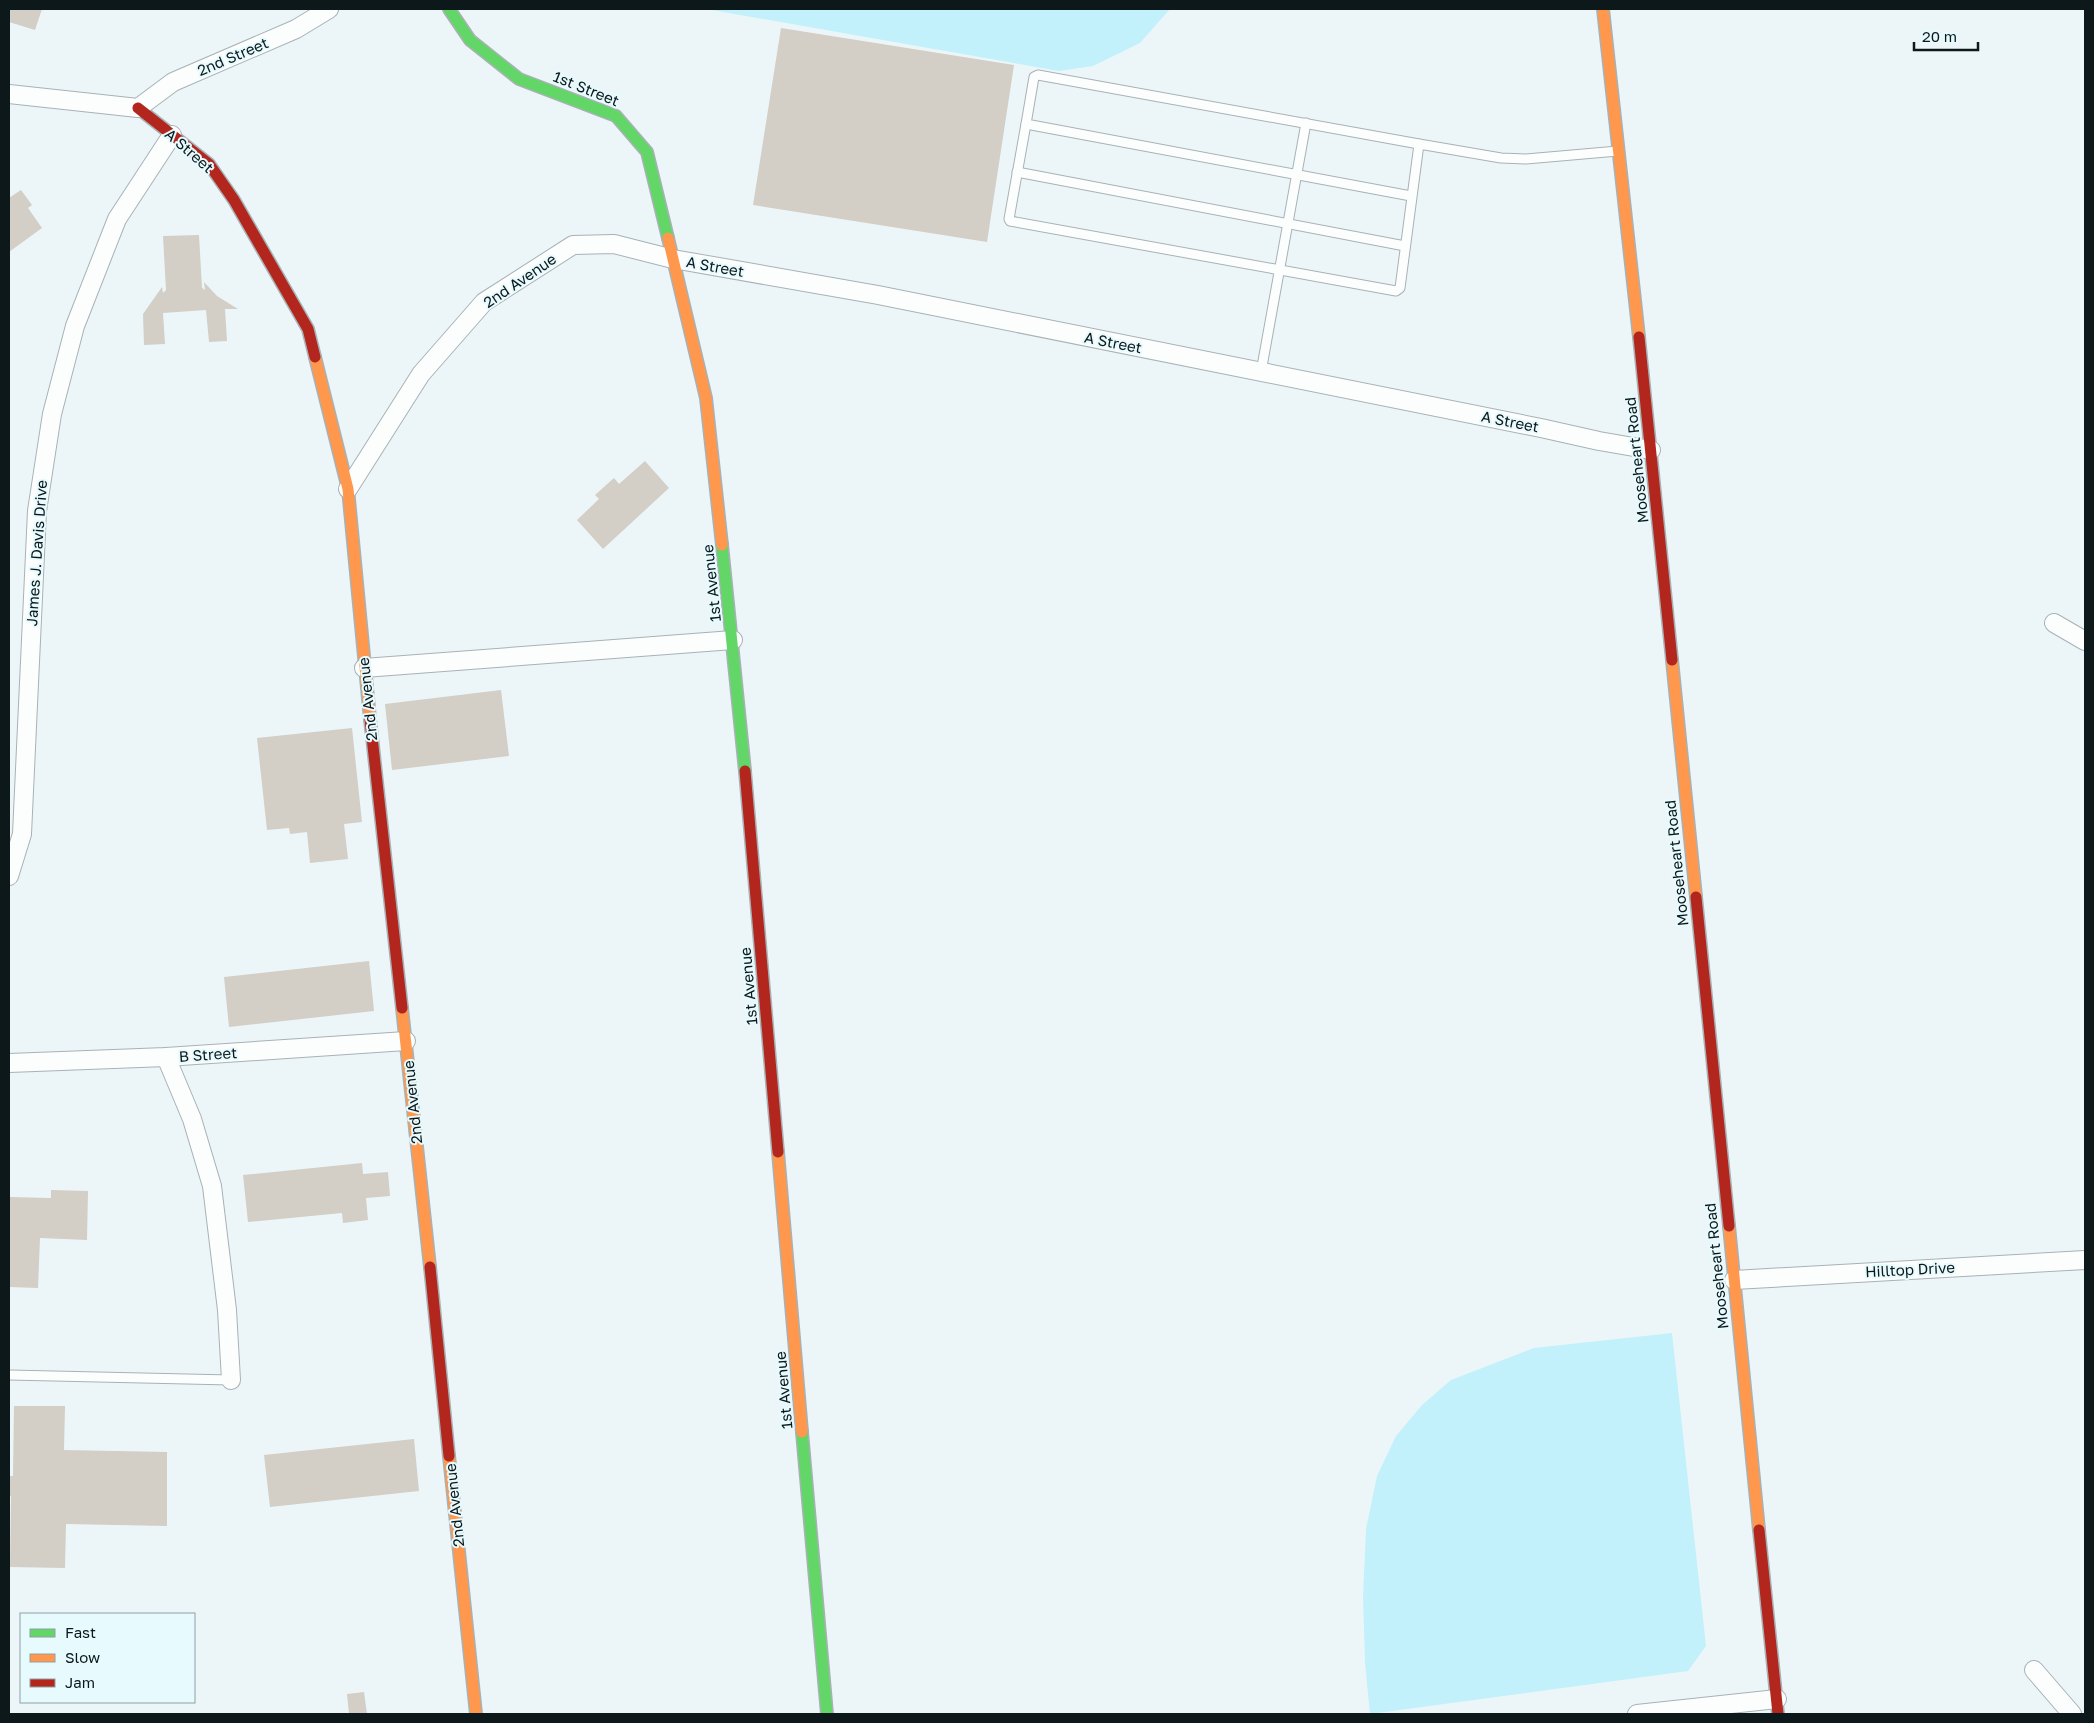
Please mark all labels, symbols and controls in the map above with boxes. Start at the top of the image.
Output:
scale bar [1914,20,1978,52]
text: 20 m [1922,27,1957,45]
street label: 2nd Street [194,33,271,79]
street label: 1st Street [551,67,622,109]
street label: A Street [162,124,218,176]
street label: 2nd Avenue [480,249,559,311]
street label: A Street [685,252,745,280]
street label: A Street [1083,328,1143,356]
street label: Mooseheart Road [1620,396,1652,524]
street label: A Street [1480,407,1540,435]
street label: James J. Davis Drive [22,479,50,627]
street label: 1st Avenue [698,543,724,623]
street label: 2nd Avenue [354,656,380,742]
street label: Mooseheart Road [1660,799,1692,927]
street label: 1st Avenue [736,946,760,1026]
street label: B Street [178,1043,238,1065]
street label: 2nd Avenue [399,1059,425,1145]
street label: Mooseheart Road [1700,1202,1732,1330]
street label: Hilltop Drive [1865,1258,1956,1280]
street label: 1st Avenue [771,1350,795,1430]
street label: 2nd Avenue [441,1462,467,1548]
legend [20,1613,195,1703]
text: Fast [65,1623,96,1641]
text: Slow [65,1648,100,1666]
text: Jam [65,1673,95,1691]

